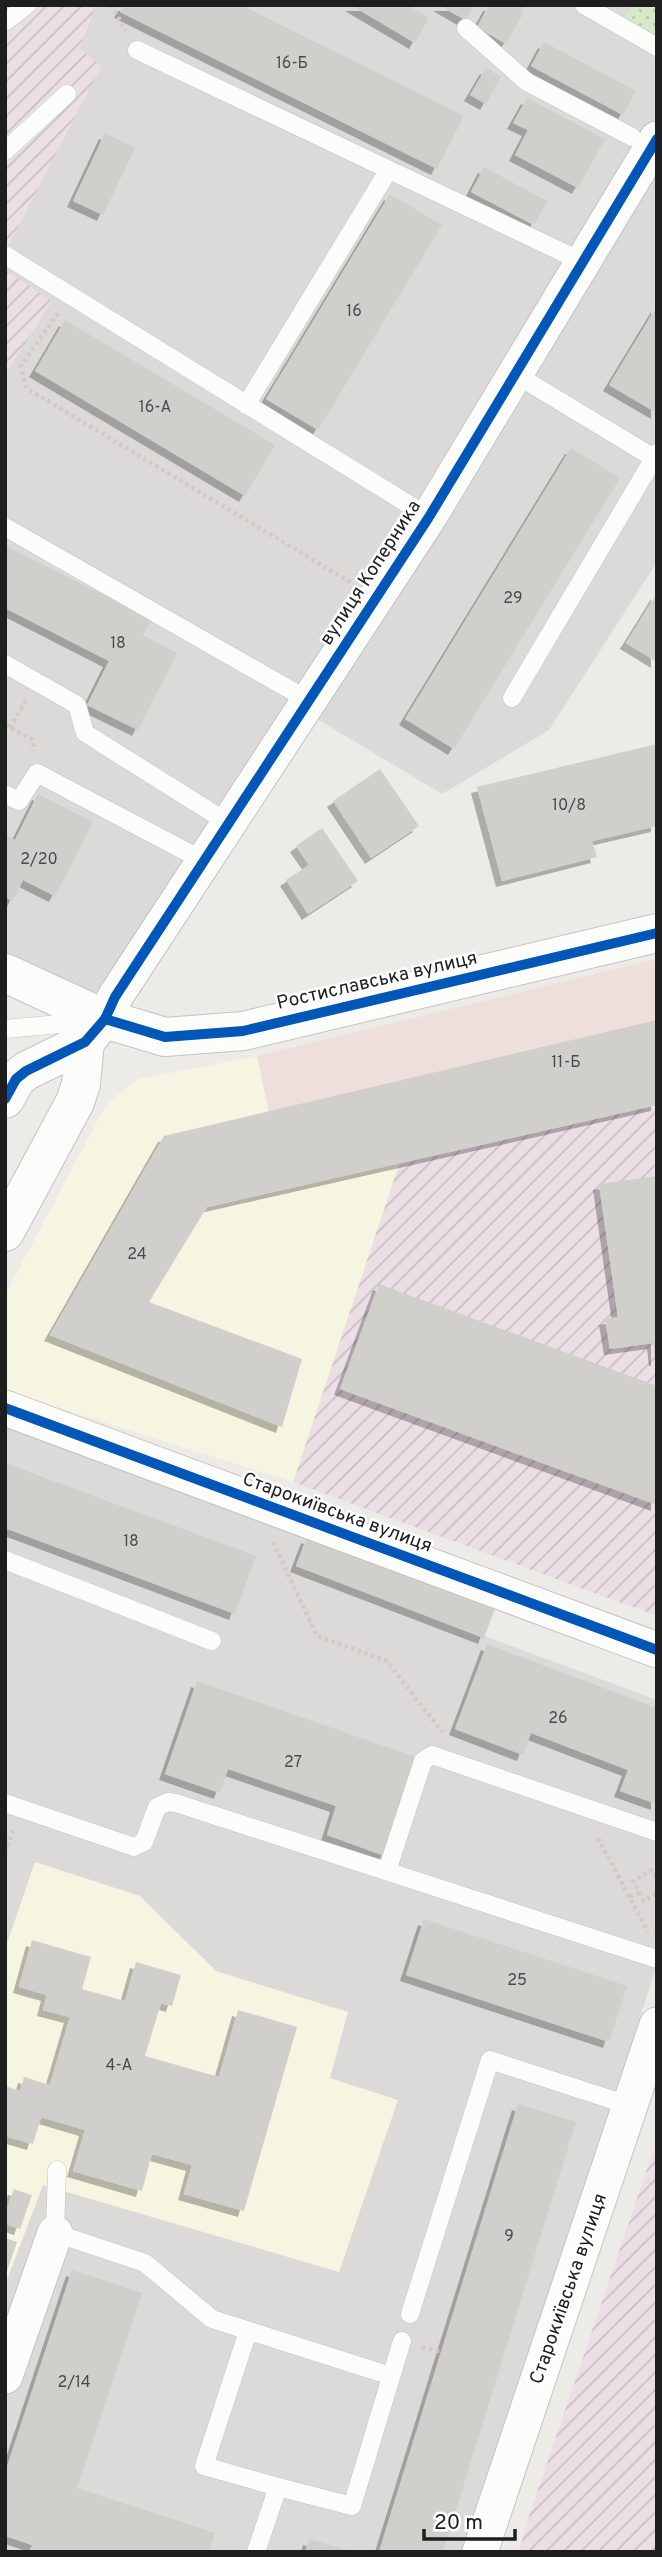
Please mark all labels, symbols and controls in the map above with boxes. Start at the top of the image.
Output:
house number: 16-Б [276,54,308,74]
house number: 16 [346,302,362,322]
house number: 16-А [139,398,171,418]
street label: вулиця Коперника [315,496,427,650]
house number: 29 [503,589,523,609]
house number: 18 [110,634,126,654]
house number: 10/8 [552,796,586,816]
house number: 2/20 [20,850,58,870]
street label: Ростиславська вулиця [274,946,480,1016]
house number: 11-Б [551,1053,581,1073]
house number: 24 [127,1245,147,1265]
street label: Старокиївська вулиця [239,1467,435,1559]
house number: 18 [123,1532,139,1552]
house number: 26 [548,1709,568,1729]
house number: 27 [284,1753,302,1773]
house number: 25 [507,1971,527,1991]
house number: 4-А [106,2056,133,2076]
street label: Старокиївська вулиця [525,2190,613,2388]
house number: 9 [504,2227,514,2247]
house number: 2/14 [57,2373,91,2393]
scale bar [424,2498,515,2542]
text: 20 m [434,2510,483,2537]

